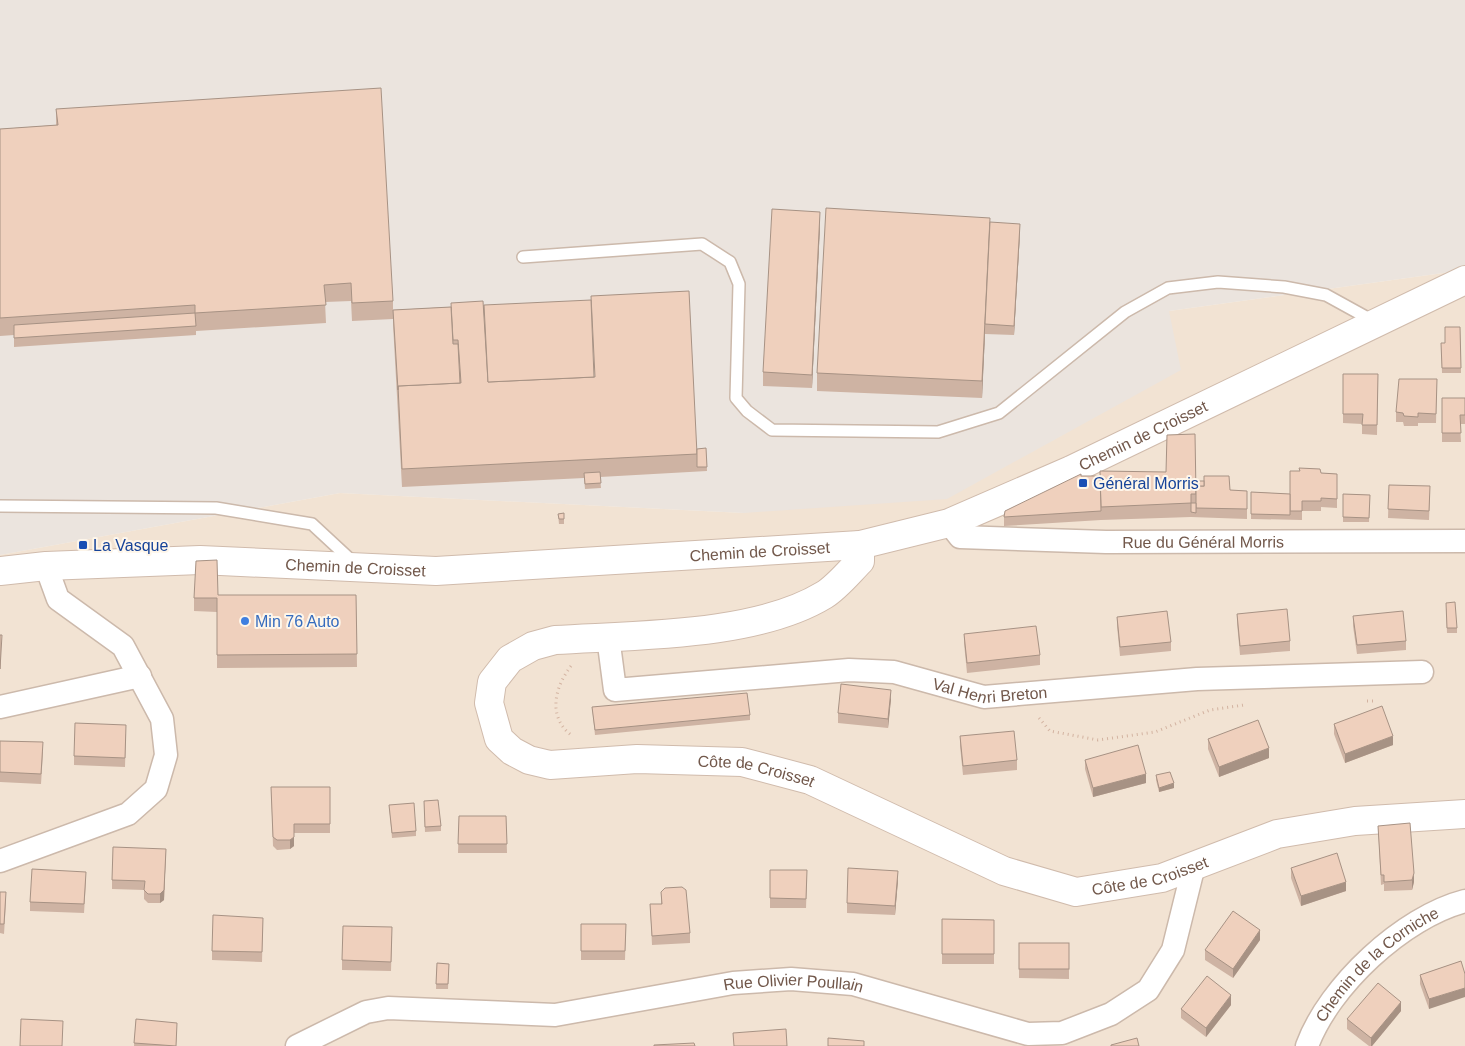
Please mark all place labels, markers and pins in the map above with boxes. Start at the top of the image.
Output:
place label: Général Morris [1093,475,1199,492]
marker: Général Morris [1077,477,1089,489]
place label: La Vasque [93,537,168,554]
marker: La Vasque [77,539,89,551]
place label: Min 76 Auto [255,613,340,630]
marker: Min 76 Auto [239,615,251,627]

